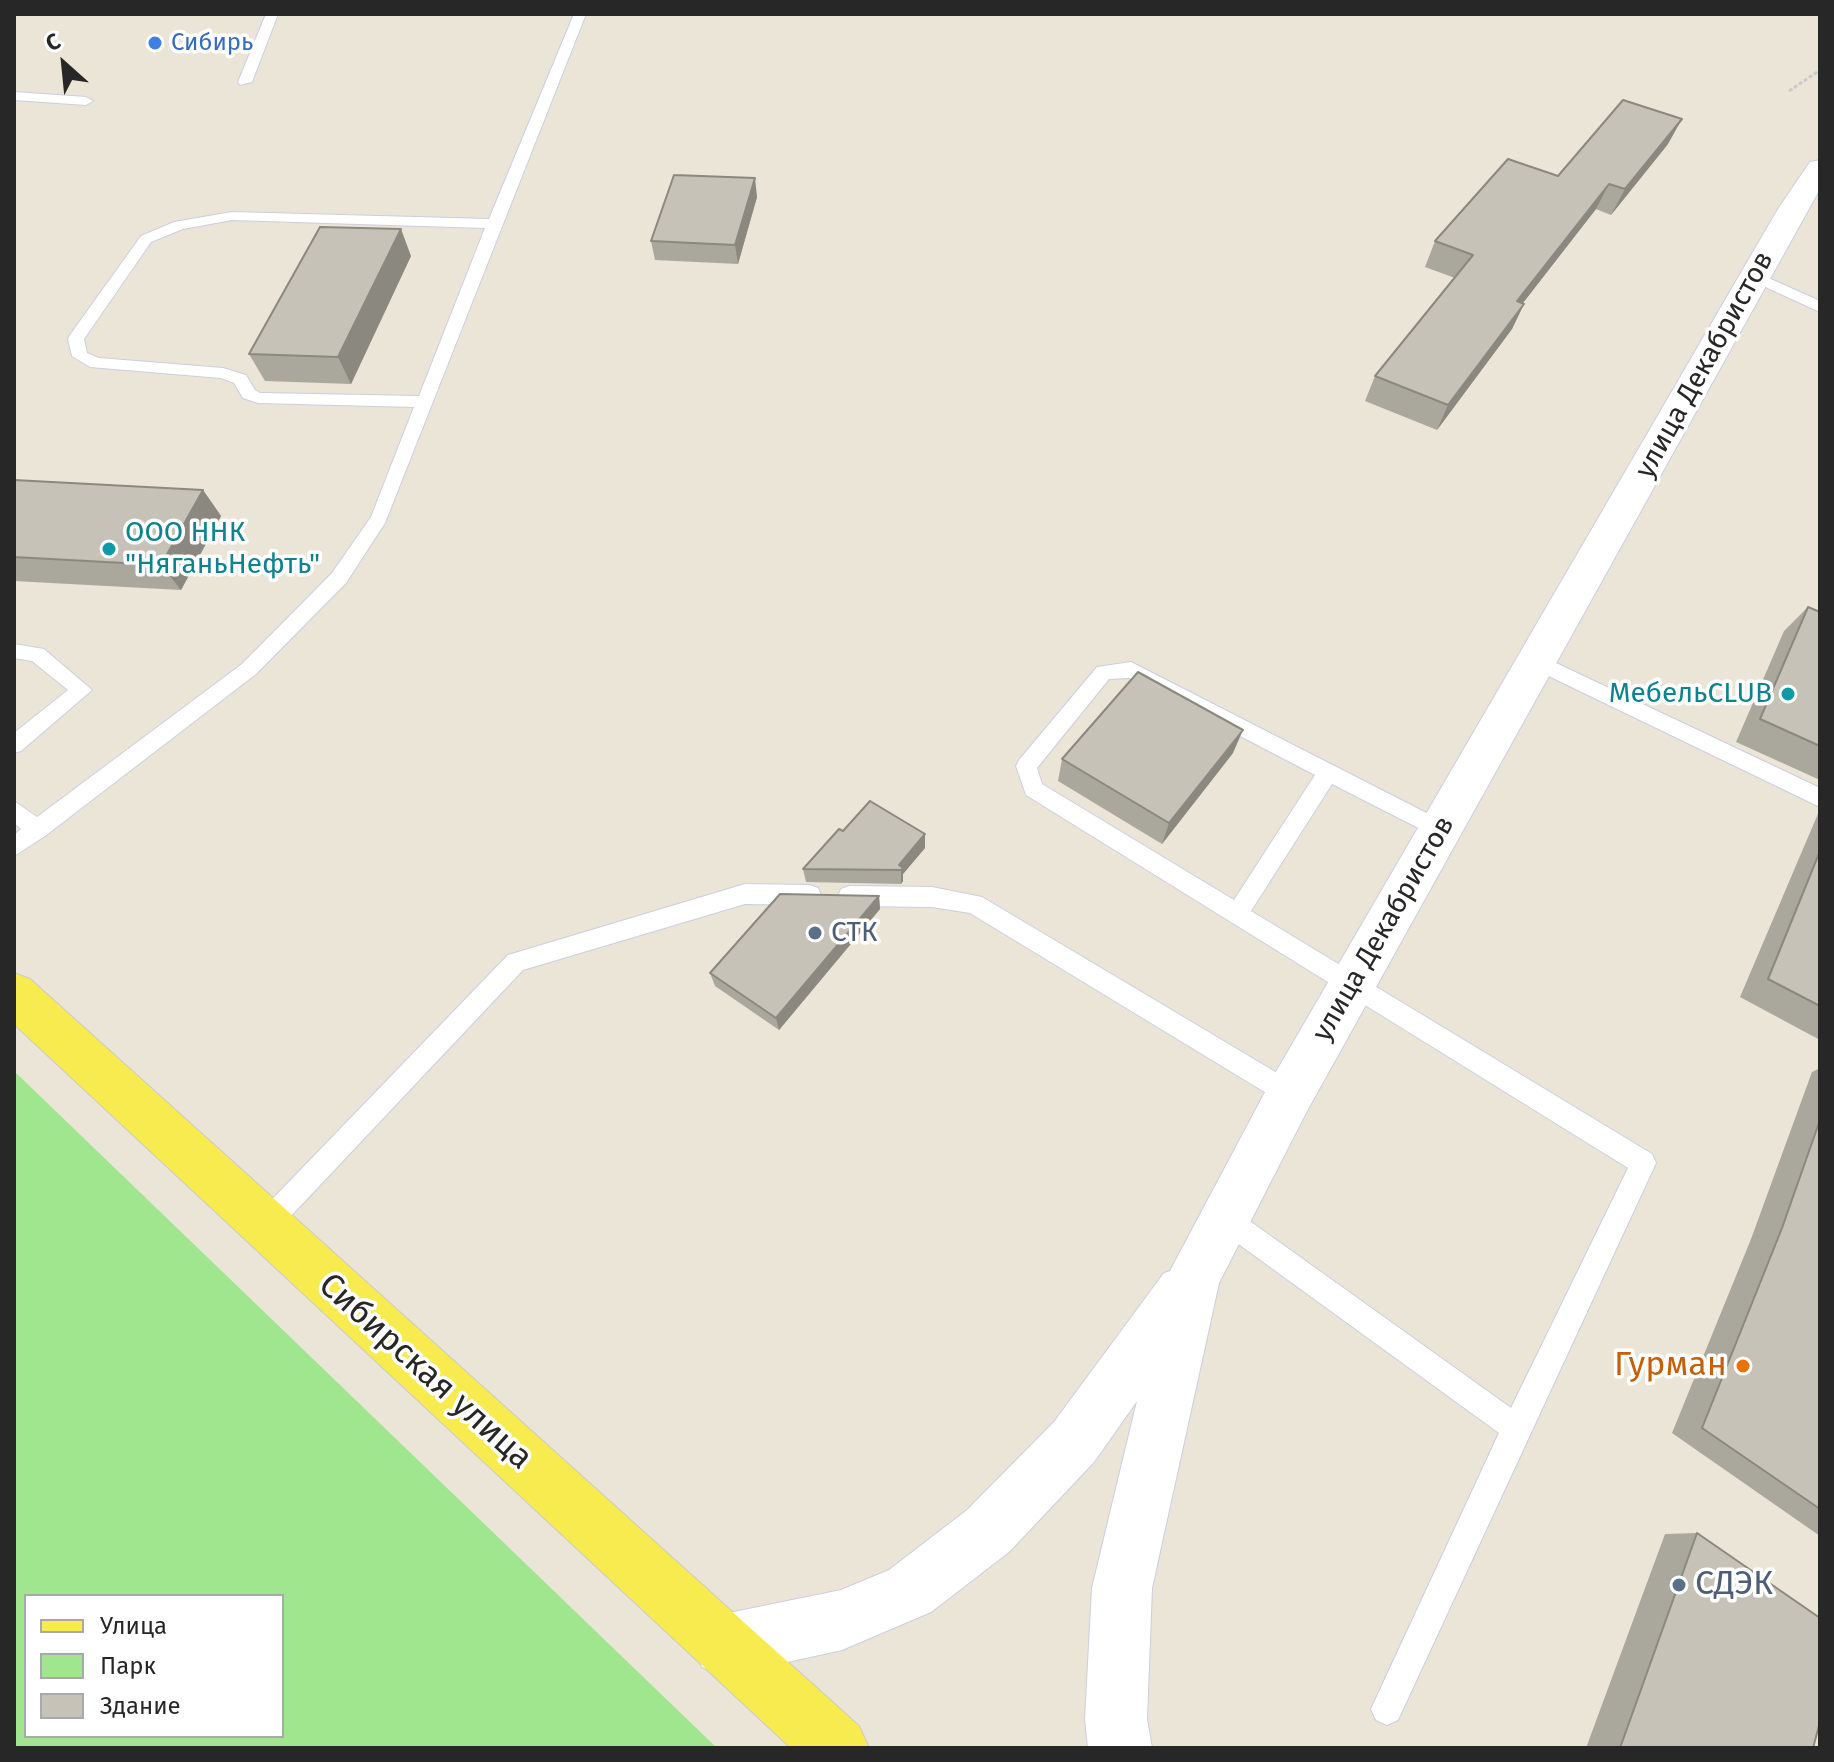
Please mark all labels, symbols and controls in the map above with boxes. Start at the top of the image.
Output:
north arrow [24,24,104,104]
text: С [41,27,65,57]
place label: Сибирь [171,29,253,57]
marker: Сибирь [146,34,164,52]
street label: улица Декабристов [1629,246,1781,484]
place label: ООО ННК "НяганьНефть" [125,516,320,582]
marker: ООО ННК "НяганьНефть" [100,540,118,558]
place label: МебельCLUB [1609,677,1772,711]
marker: МебельCLUB [1779,685,1797,703]
street label: улица Декабристов [1306,811,1462,1047]
place label: СТК [831,916,877,950]
marker: СТК [806,924,824,942]
street label: Сибирская улица [310,1265,540,1479]
place label: Гурман [1614,1346,1727,1386]
marker: Гурман [1734,1357,1752,1375]
place label: СДЭК [1695,1565,1773,1605]
marker: СДЭК [1670,1576,1688,1594]
legend [24,1594,284,1738]
text: Улица [100,1612,167,1640]
text: Парк [100,1652,156,1680]
text: Здание [100,1692,181,1720]

